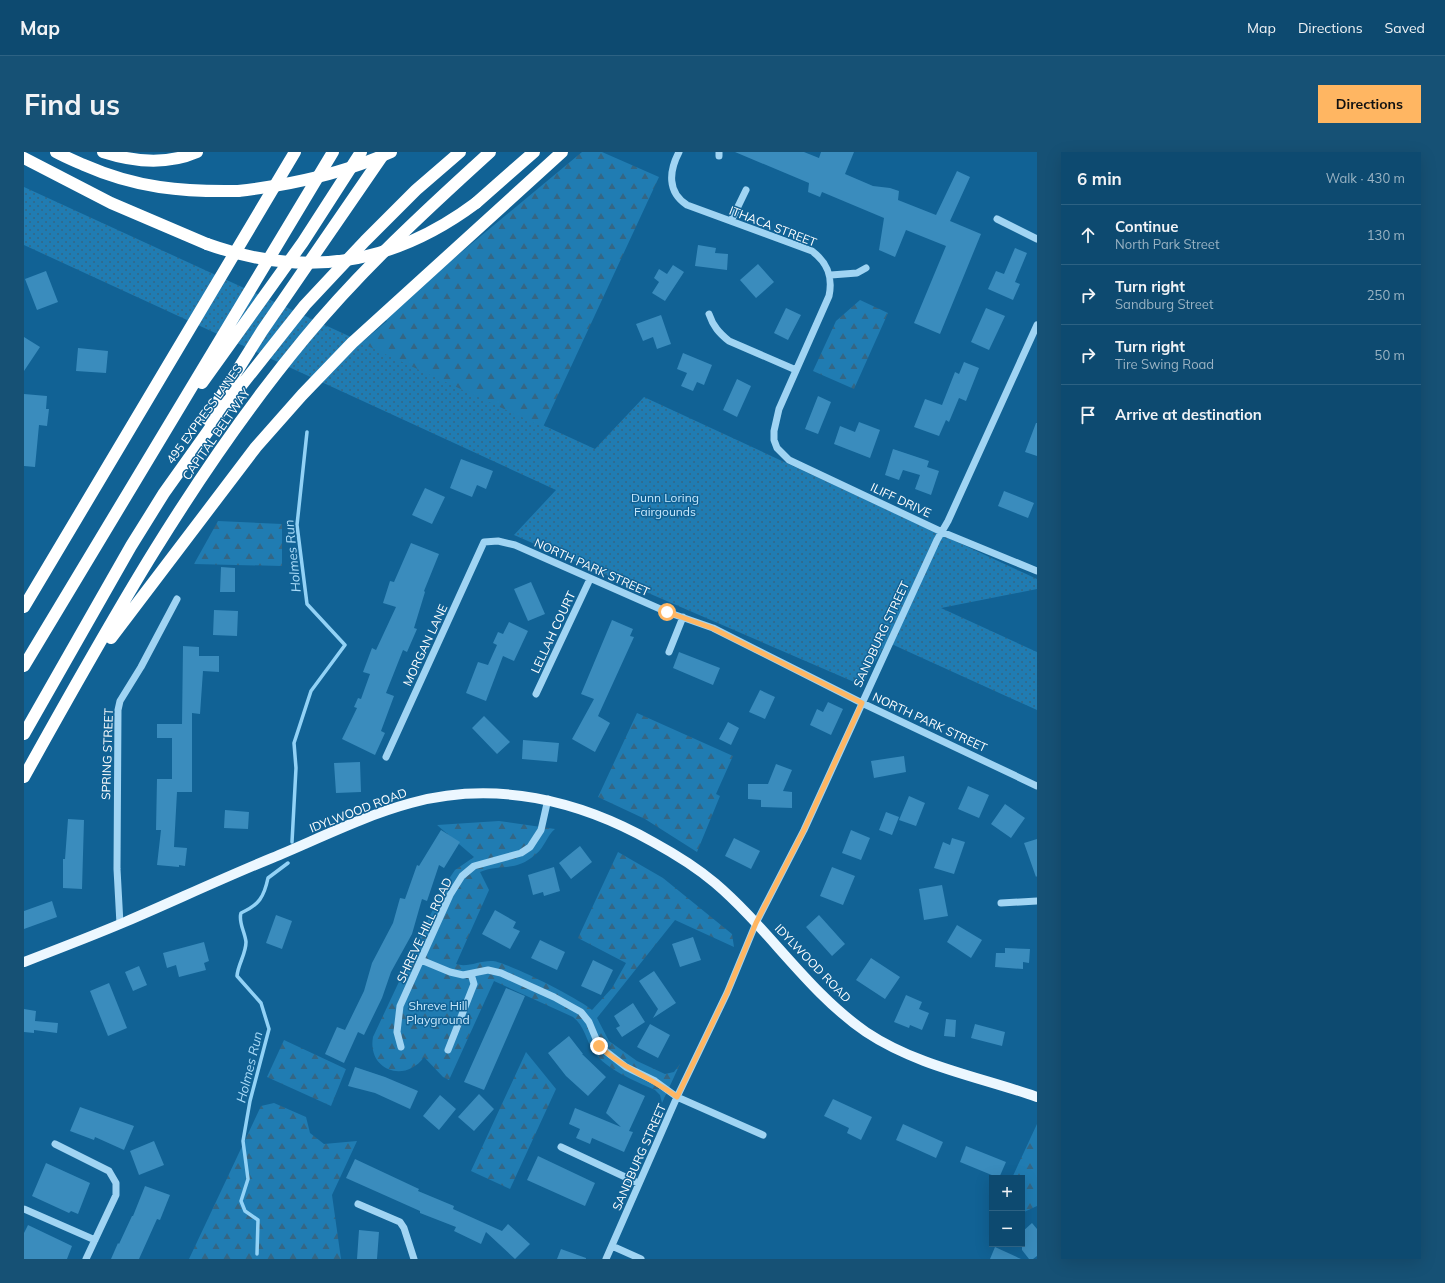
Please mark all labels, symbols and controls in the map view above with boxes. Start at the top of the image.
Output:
text: Map [20,16,60,40]
text: Map [1247,19,1276,37]
text: Directions [1298,19,1363,37]
text: Saved [1385,19,1425,37]
button: Directions [1318,85,1421,123]
text: Find us [24,87,120,122]
text: 6 min [1077,168,1122,189]
text: Walk · 430 m [1326,170,1405,186]
street label: ITHACA STREET [727,202,819,250]
text: Continue [1115,217,1178,236]
icon: ahead [1077,224,1099,246]
text: 130 m [1367,227,1405,243]
text: North Park Street [1115,236,1219,252]
text: Turn right [1115,277,1185,296]
icon: right [1077,284,1099,306]
text: 250 m [1367,287,1405,303]
text: Sandburg Street [1115,296,1213,312]
text: Turn right [1115,337,1185,356]
icon: right [1077,344,1099,366]
text: 50 m [1375,347,1405,363]
text: Tire Swing Road [1115,356,1214,372]
street label: 495 EXPRESS LANES [163,361,245,467]
street label: CAPITAL BELTWAY [179,385,254,483]
icon: arrive [1077,404,1099,426]
text: Arrive at destination [1115,405,1262,424]
street label: ILIFF DRIVE [868,479,934,521]
park label: Dunn Loring Fairgounds [631,490,699,519]
water label: Holmes Run [280,519,304,593]
street label: NORTH PARK STREET [532,535,653,600]
street label: SANDBURG STREET [850,578,912,689]
street label: LELLAH COURT [527,588,579,675]
street label: MORGAN LANE [399,602,451,688]
route start [658,603,676,621]
street label: NORTH PARK STREET [870,689,990,755]
street label: SPRING STREET [98,707,116,800]
street label: IDYLWOOD ROAD [307,784,409,836]
street label: SHREVE HILL ROAD [393,875,455,985]
street label: IDYLWOOD ROAD [772,921,854,1005]
park label: Shreve Hill Playground [406,998,470,1027]
water label: Holmes Run [232,1030,266,1104]
route end [590,1037,608,1055]
street label: SANDBURG STREET [609,1101,670,1213]
map controls [989,1175,1025,1247]
button: + [989,1175,1025,1211]
button: − [989,1211,1025,1247]

